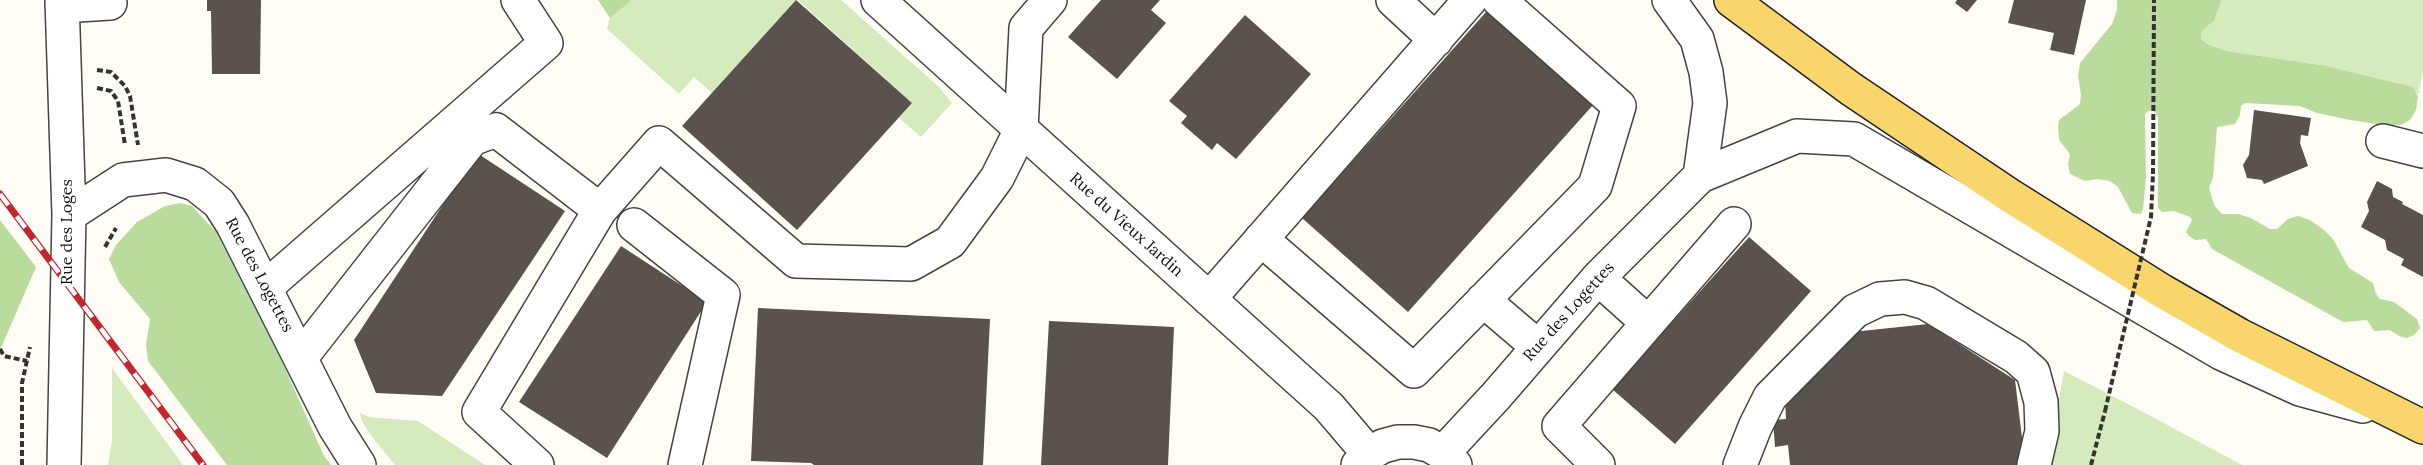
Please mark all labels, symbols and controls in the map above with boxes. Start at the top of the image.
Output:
street label: Rue du Vieux Jardin [1065,169,1187,281]
street label: Rue des Loges [57,179,77,285]
street label: Rue des Logettes [221,214,297,336]
street label: Rue des Logettes [1519,258,1619,366]

